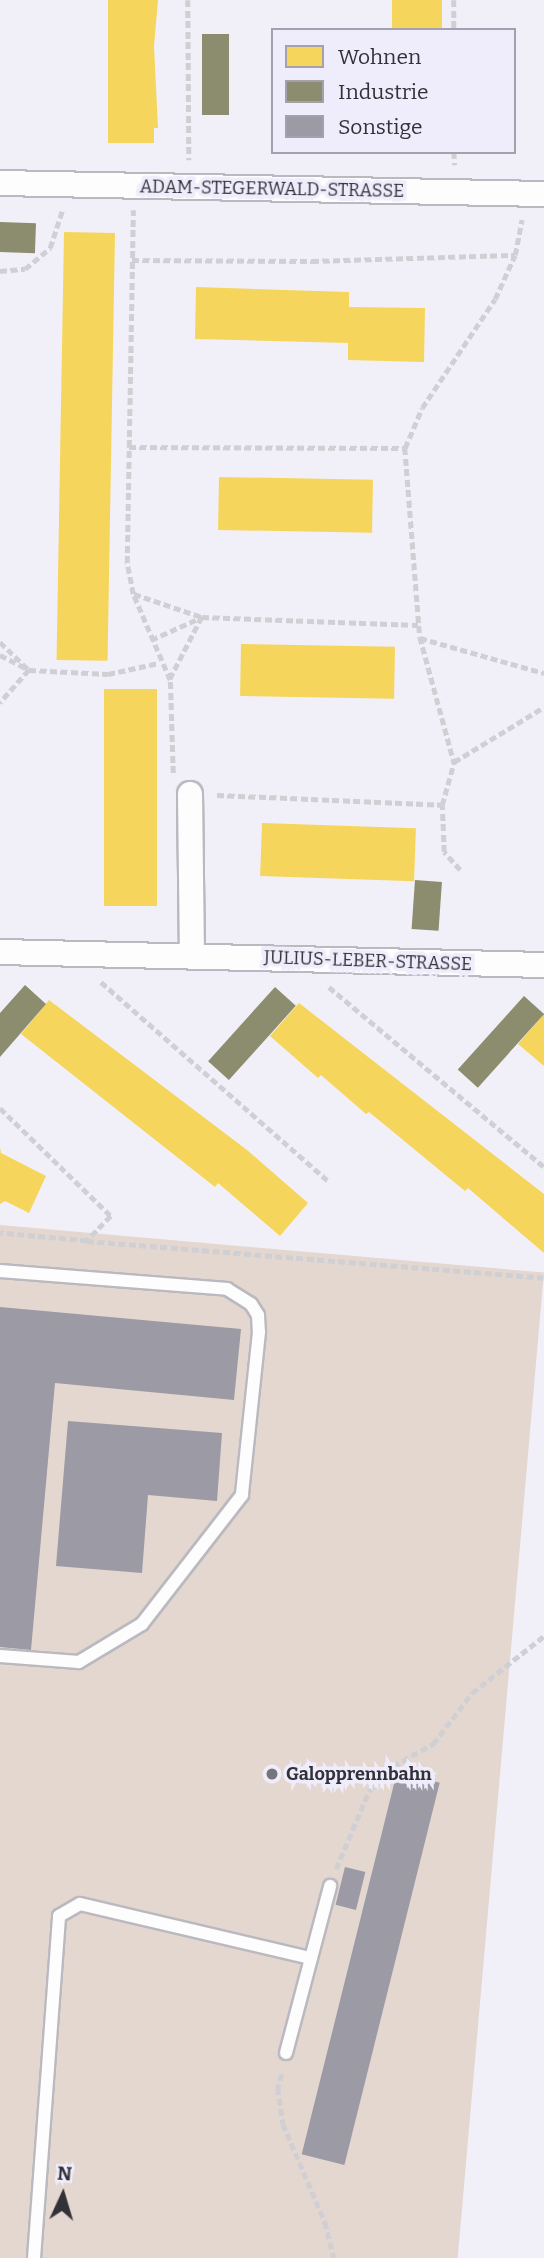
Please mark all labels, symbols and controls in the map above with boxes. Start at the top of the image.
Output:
legend [271,28,516,154]
text: Wohnen [338,44,421,70]
text: Industrie [338,79,429,105]
text: Sonstige [338,114,423,140]
street label: ADAM-STEGERWALD-STRASSE [140,176,404,202]
street label: JULIUS-LEBER-STRASSE [264,947,472,975]
place label: Galopprennbahn [286,1763,432,1785]
marker: Galopprennbahn [264,1766,280,1782]
north arrow [28,2160,98,2230]
text: N [56,2162,73,2186]

